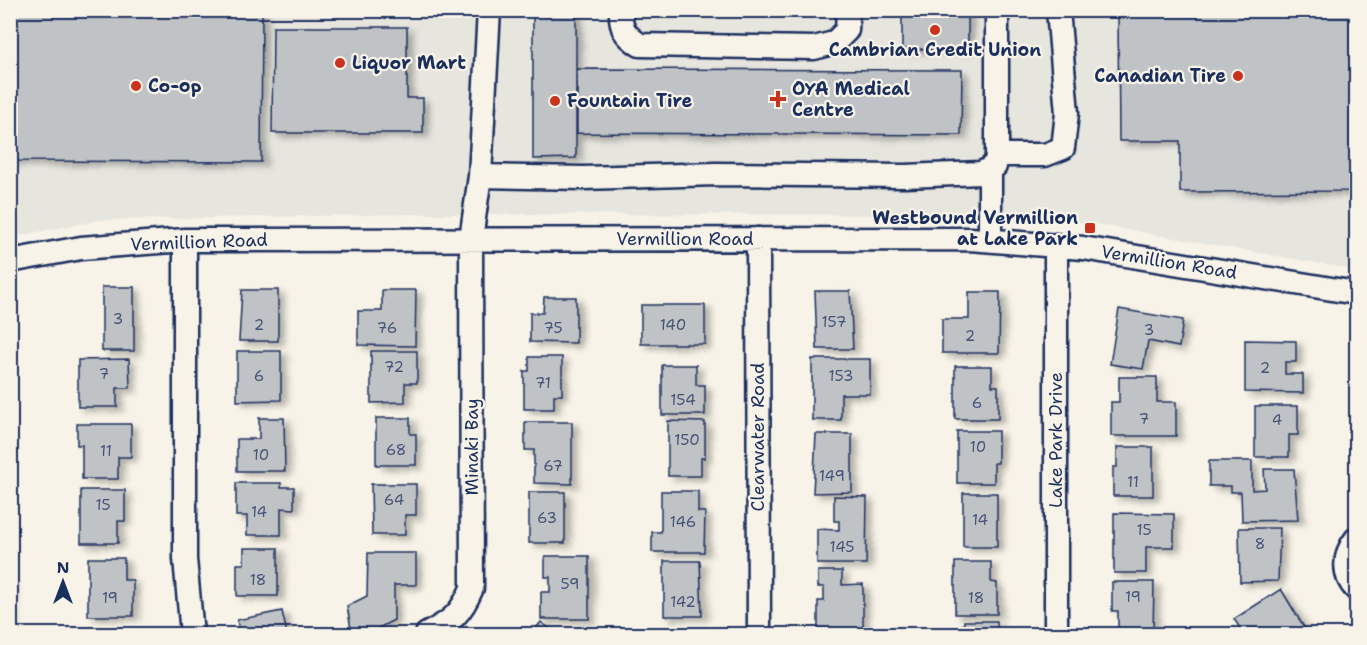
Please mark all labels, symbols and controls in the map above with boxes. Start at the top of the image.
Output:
marker: Cambrian Credit Union [928,23,942,37]
place label: Cambrian Credit Union [829,38,1041,62]
place label: Liquor Mart [352,51,466,75]
marker: Liquor Mart [333,56,347,70]
place label: Canadian Tire [1094,64,1226,88]
marker: Canadian Tire [1231,69,1245,83]
place label: Co-op [148,74,202,98]
place label: OYA Medical Centre [792,77,910,122]
marker: Co-op [129,79,143,93]
place label: Fountain Tire [567,89,692,113]
marker: OYA Medical Centre [769,90,787,108]
marker: Fountain Tire [548,94,562,108]
place label: Westbound Vermillion at Lake Park [872,206,1078,251]
marker: Westbound Vermillion at Lake Park [1083,221,1097,235]
street label: Vermillion Road [616,227,754,251]
street label: Vermillion Road [130,228,268,256]
street label: Vermillion Road [1099,239,1239,285]
house number: 3 [113,309,123,329]
house number: 157 [822,312,846,332]
house number: 2 [254,315,264,335]
house number: 140 [660,315,686,335]
house number: 76 [377,318,397,338]
house number: 75 [543,318,563,338]
house number: 3 [1144,320,1154,340]
house number: 2 [965,326,975,346]
house number: 72 [384,357,404,377]
house number: 2 [1260,358,1270,378]
street label: Clearwater Road [746,363,770,511]
house number: 7 [99,364,109,384]
house number: 6 [254,366,264,386]
house number: 153 [828,366,854,386]
street label: Lake Park Drive [1044,372,1068,508]
house number: 71 [535,373,551,393]
house number: 154 [670,390,696,410]
house number: 6 [972,393,982,413]
street label: Minaki Bay [460,398,484,496]
house number: 7 [1139,409,1149,429]
house number: 4 [1272,410,1282,430]
house number: 150 [674,430,700,450]
house number: 10 [970,437,986,457]
house number: 68 [386,440,406,460]
house number: 11 [100,441,112,461]
house number: 10 [253,445,269,465]
house number: 67 [543,456,563,476]
house number: 149 [819,466,845,486]
house number: 11 [1127,472,1139,492]
house number: 64 [384,490,404,510]
house number: 15 [95,495,111,515]
house number: 14 [251,502,267,522]
house number: 63 [537,508,557,528]
house number: 14 [972,510,988,530]
house number: 146 [670,512,696,532]
house number: 15 [1136,520,1152,540]
house number: 8 [1255,534,1265,554]
house number: 145 [830,537,854,557]
north arrow [33,552,93,612]
text: N [57,557,69,578]
house number: 18 [250,570,266,590]
house number: 59 [561,574,579,594]
house number: 19 [1125,587,1141,607]
house number: 19 [102,588,118,608]
house number: 18 [968,588,984,608]
house number: 142 [670,592,696,612]

